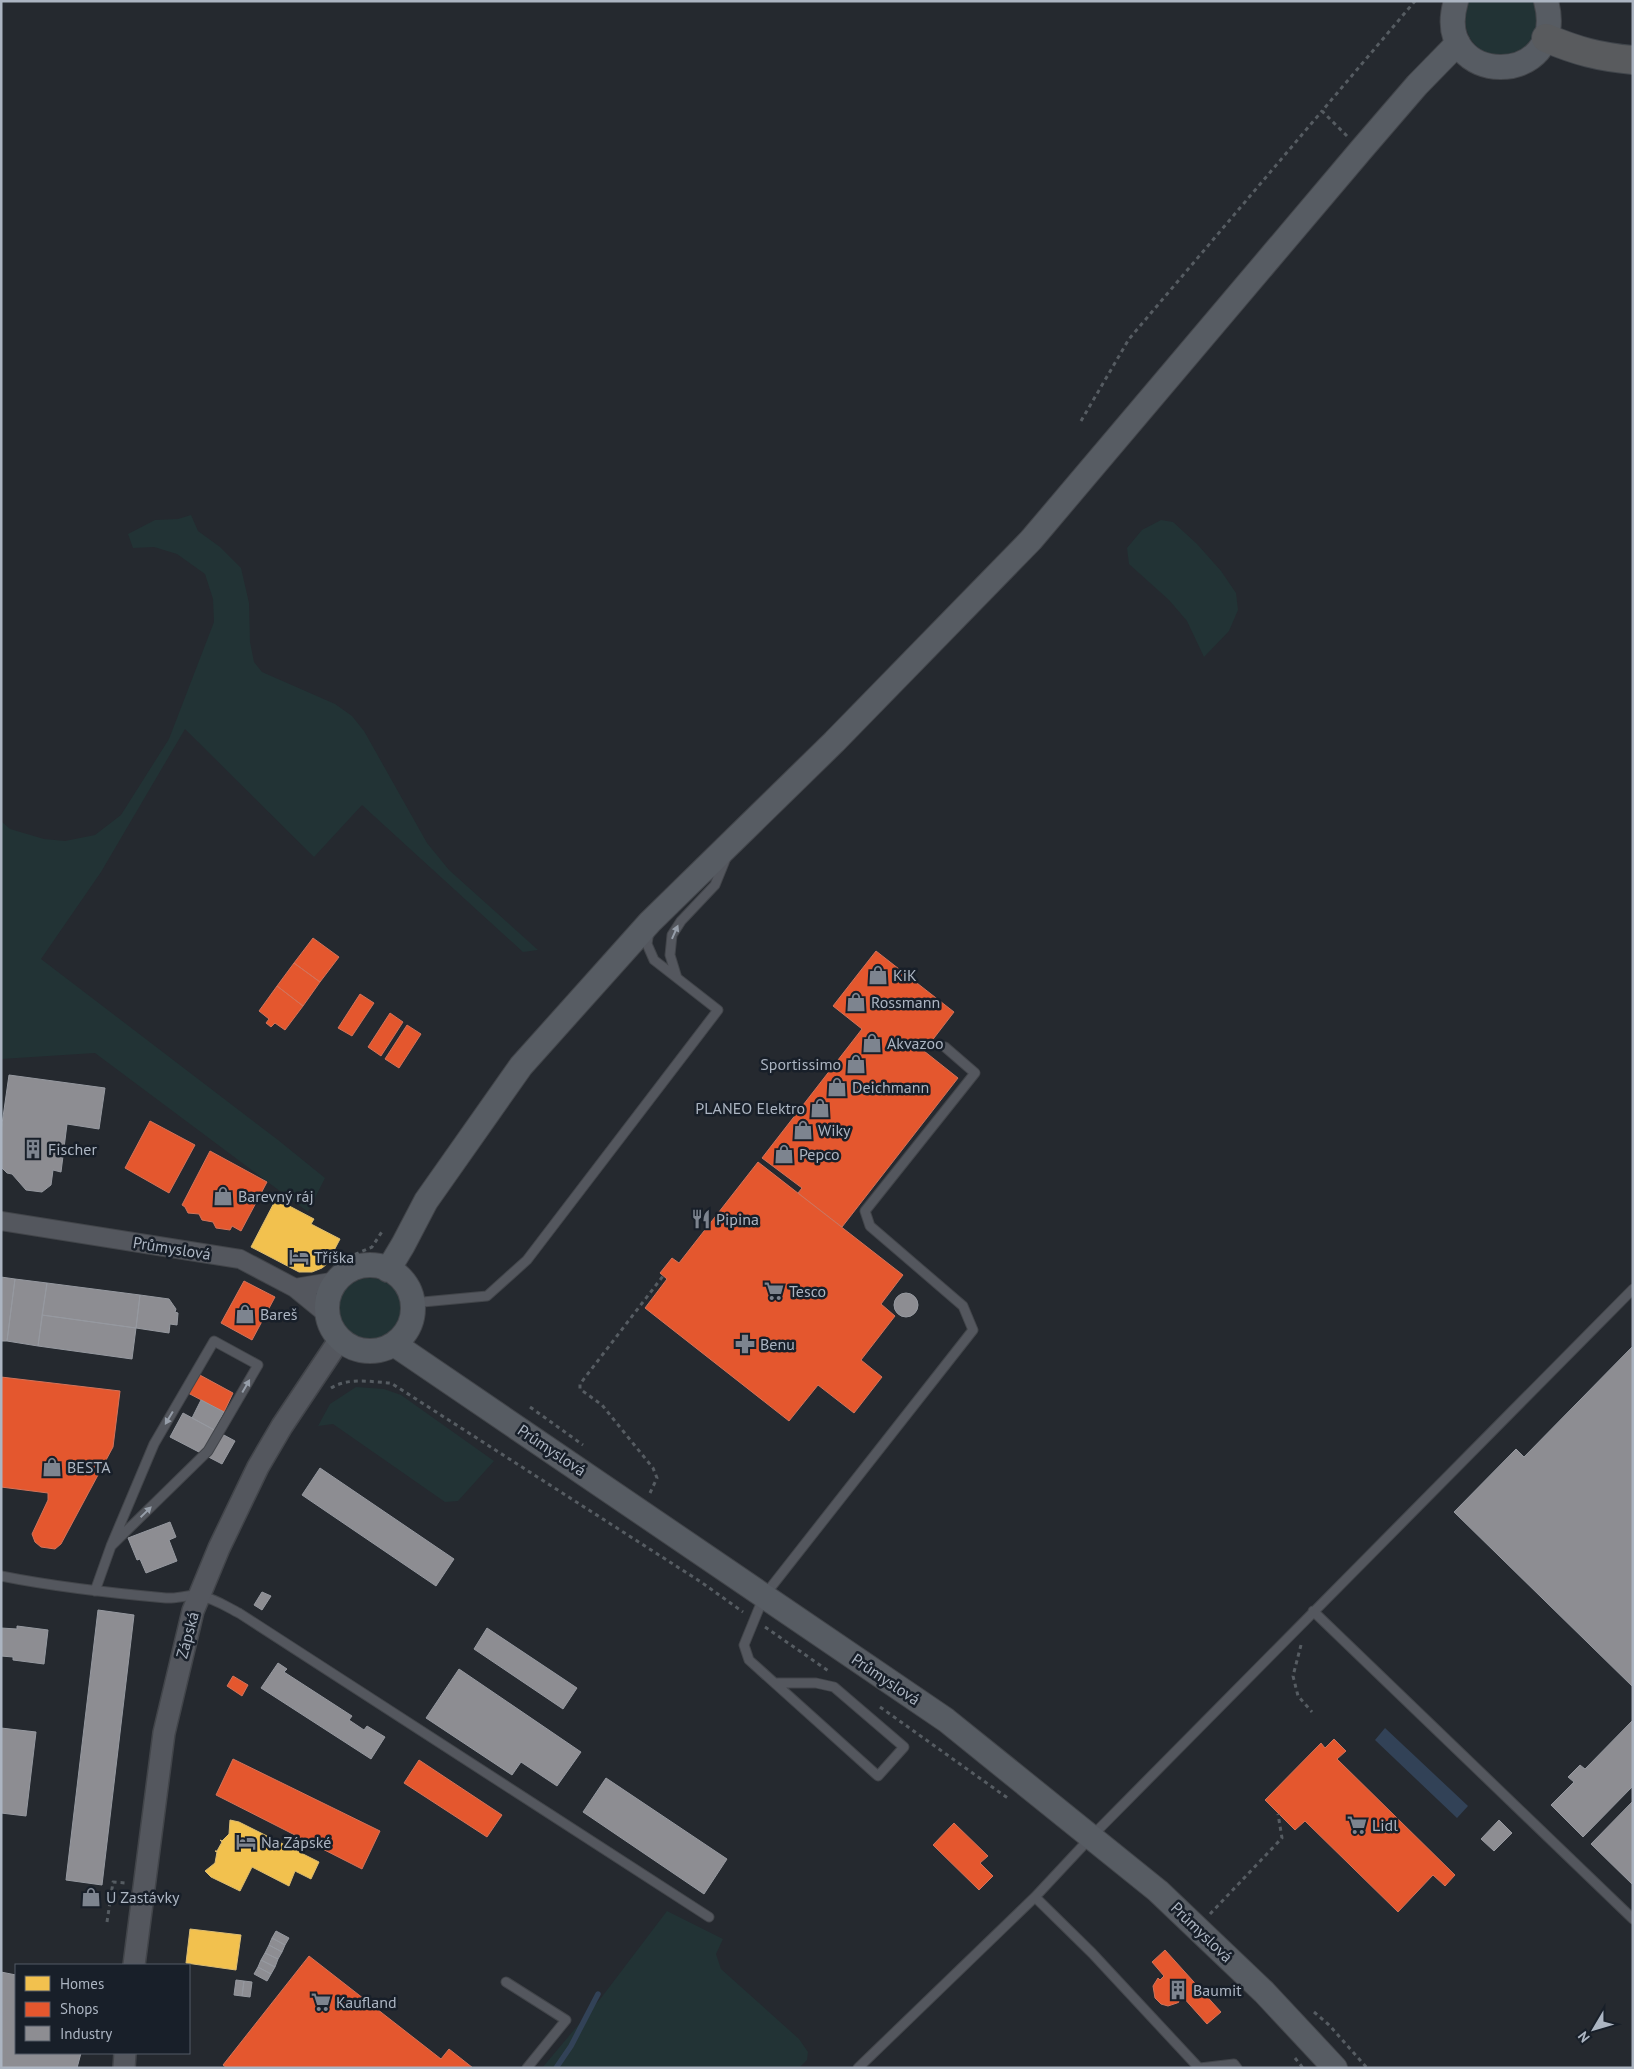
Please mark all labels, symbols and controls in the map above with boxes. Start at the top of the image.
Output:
one-way arrow [672,925,680,939]
shop icon: KiK [867,964,889,986]
place label: KiK [893,965,917,985]
shop icon: Rossmann [845,991,867,1013]
place label: Rossmann [871,992,940,1012]
shop icon: Akvazoo [861,1032,883,1054]
place label: Akvazoo [887,1033,944,1053]
shop icon: Sportissimo [845,1053,867,1075]
place label: Sportissimo [760,1054,841,1074]
shop icon: Deichmann [826,1076,848,1098]
place label: Deichmann [852,1077,929,1097]
shop icon: PLANEO Elektro [809,1097,831,1119]
place label: PLANEO Elektro [695,1098,805,1118]
shop icon: Wiky [792,1119,814,1141]
place label: Wiky [818,1120,851,1140]
building icon: Fischer [22,1138,44,1160]
place label: Fischer [48,1139,97,1159]
shop icon: Pepco [773,1143,795,1165]
place label: Pepco [799,1144,840,1164]
shop icon: Barevný ráj [212,1185,234,1207]
place label: Barevný ráj [238,1186,314,1206]
restaurant icon: Pipina [690,1208,712,1230]
place label: Pipina [716,1209,759,1229]
street label: Průmyslová [132,1232,212,1264]
hotel icon: Tříška [288,1246,310,1268]
place label: Tříška [314,1247,354,1267]
supermarket icon: Tesco [763,1280,785,1302]
place label: Tesco [789,1281,826,1301]
shop icon: Bareš [234,1303,256,1325]
place label: Bareš [260,1304,298,1324]
pharmacy icon: Benu [734,1333,756,1355]
place label: Benu [760,1334,795,1354]
one-way arrow [242,1379,251,1392]
one-way arrow [165,1411,174,1424]
street label: Průmyslová [514,1420,590,1480]
shop icon: BESTA [41,1456,63,1478]
place label: BESTA [67,1457,111,1477]
one-way arrow [140,1506,152,1518]
street label: Zápská [171,1609,203,1661]
street label: Průmyslová [848,1649,924,1709]
supermarket icon: Lidl [1346,1814,1368,1836]
place label: Lidl [1372,1815,1398,1835]
hotel icon: Na Zápské [235,1831,257,1853]
place label: Na Zápské [261,1832,331,1852]
shop icon: U Zastávky [80,1886,102,1908]
place label: U Zastávky [106,1887,180,1907]
street label: Průmyslová [1167,1898,1237,1966]
legend [15,1964,190,2054]
text: Homes [60,1974,104,1993]
building icon: Baumit [1167,1979,1189,2001]
place label: Baumit [1193,1980,1242,2000]
supermarket icon: Kaufland [310,1991,332,2013]
place label: Kaufland [336,1992,397,2012]
text: Shops [60,1999,99,2018]
north arrow [1569,2004,1619,2054]
text: Industry [60,2024,112,2043]
text: N [1574,2028,1594,2046]

